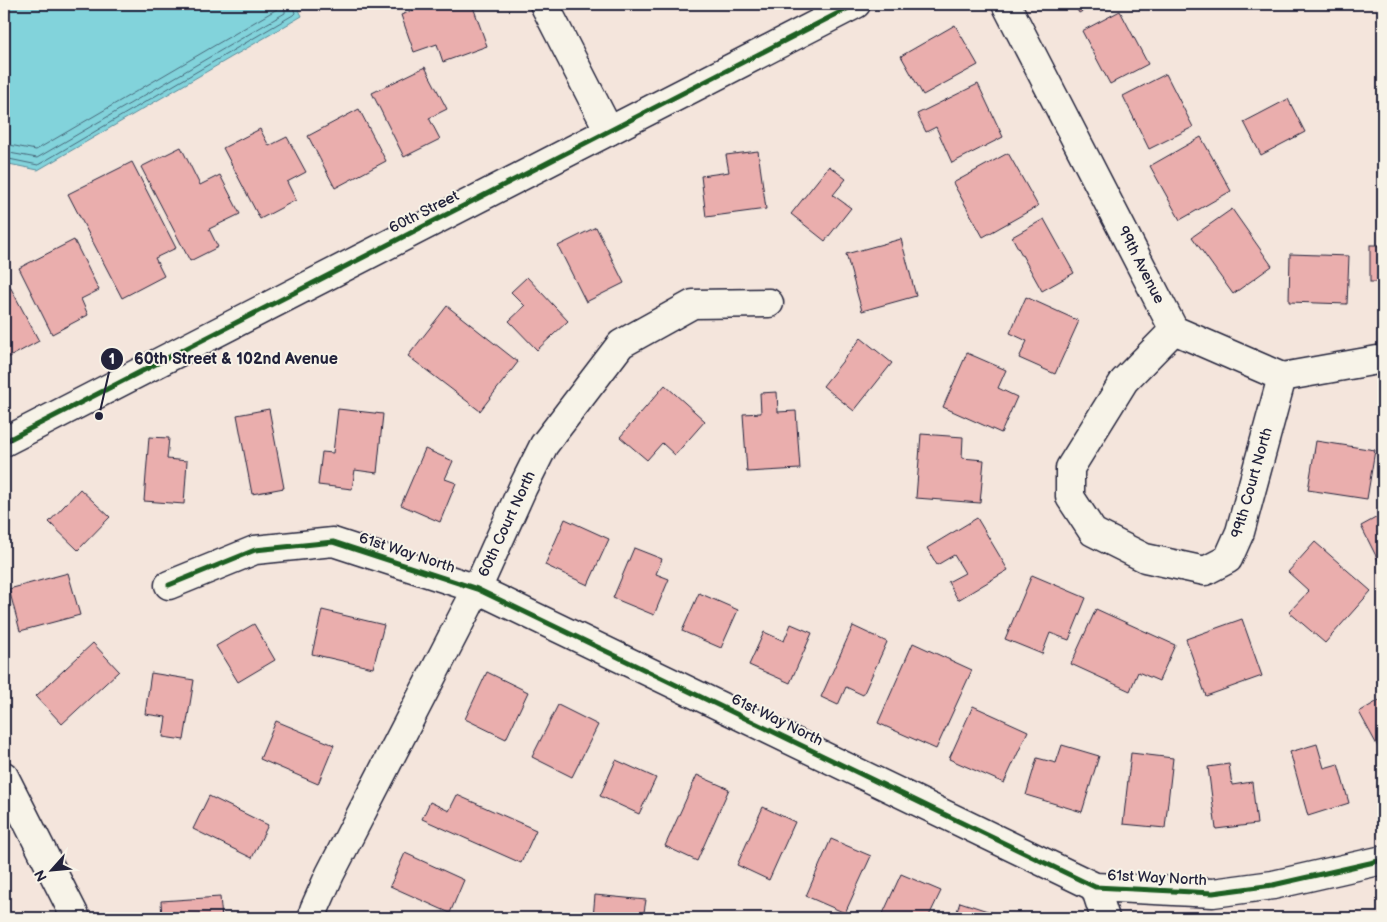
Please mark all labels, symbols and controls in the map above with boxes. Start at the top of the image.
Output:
street label: 60th Street [386,186,462,238]
street label: 99th Avenue [1113,223,1169,307]
callout: 60th Street & 102nd Avenue [99,343,348,374]
text: 1 [109,350,115,369]
text: 60th Street & 102nd Avenue [134,350,338,369]
street label: 99th Court North [1227,425,1277,541]
street label: 60th Court North [474,468,540,580]
street label: 61st Way North [357,529,457,577]
street label: 61st Way North [728,690,826,750]
north arrow [28,844,78,894]
street label: 61st Way North [1107,866,1207,890]
text: N [31,867,51,884]

